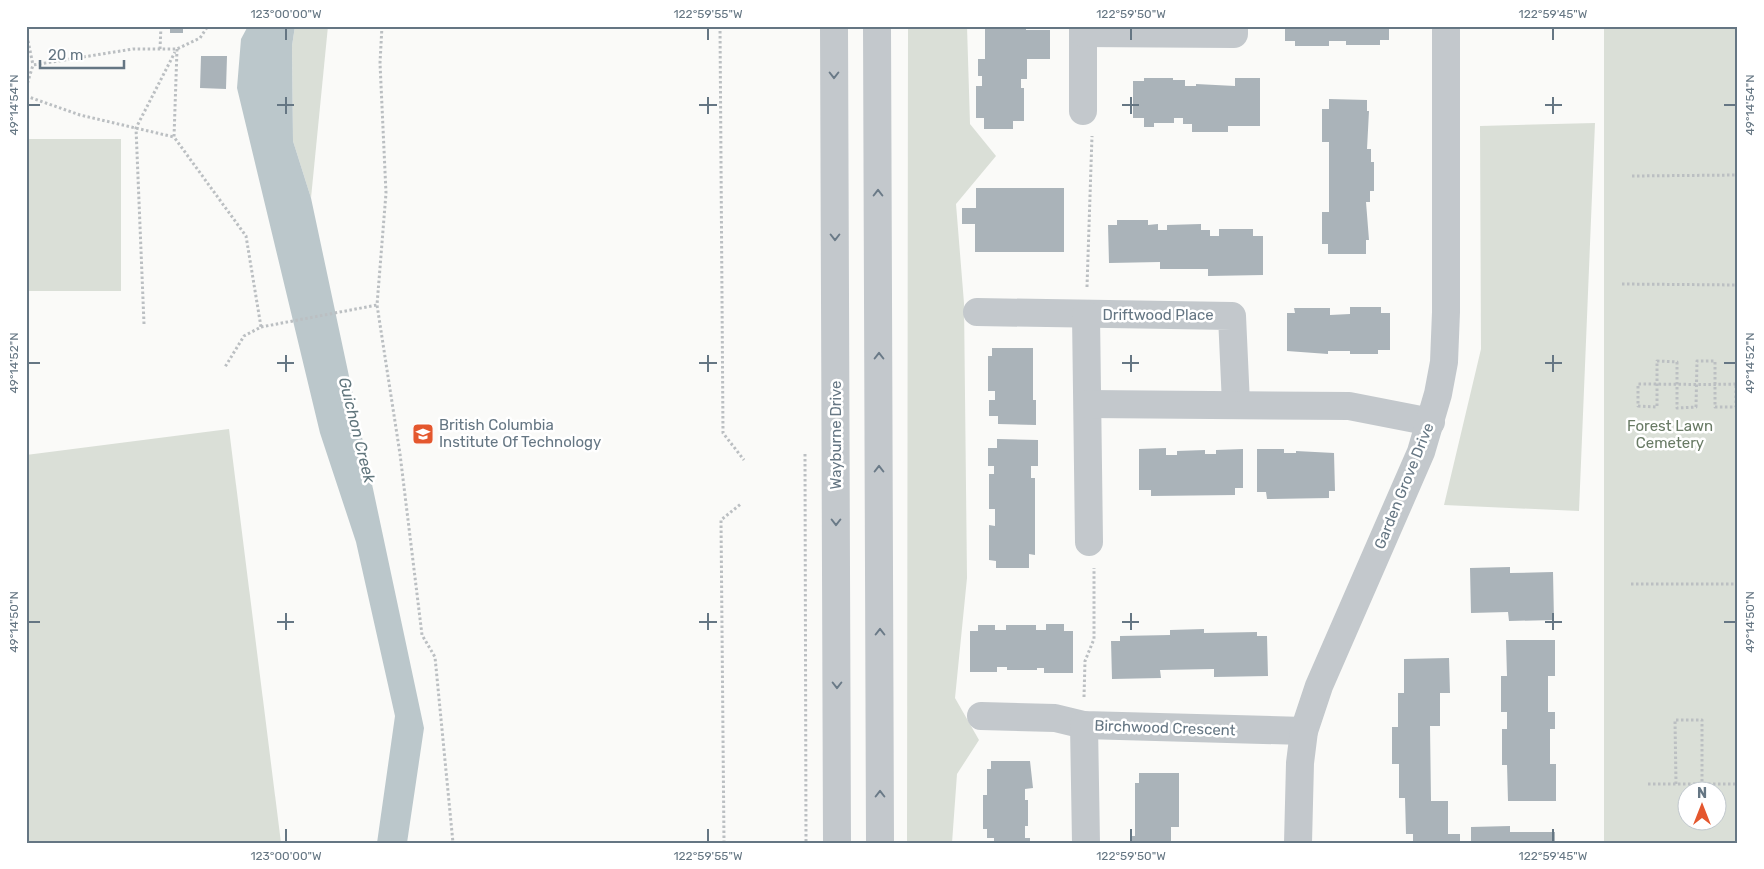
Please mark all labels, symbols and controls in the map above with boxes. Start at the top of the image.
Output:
text: 123°00'00"W [250,7,322,21]
text: 122°59'55"W [673,7,743,21]
text: 122°59'50"W [1096,7,1166,21]
text: 122°59'45"W [1519,7,1588,21]
scale bar [40,38,124,70]
text: 20 m [48,46,83,64]
one-way arrow [829,72,839,79]
text: 49°14'54"N [7,74,21,136]
text: 49°14'54"N [1743,74,1757,136]
one-way arrow [873,189,883,197]
one-way arrow [830,234,840,242]
street label: Driftwood Place [1102,306,1214,324]
text: 49°14'52"N [7,332,21,394]
text: 49°14'52"N [1743,332,1757,394]
one-way arrow [874,352,884,360]
water label: Guichon Creek [335,375,380,486]
street label: Wayburne Drive [827,381,845,490]
place label: British Columbia Institute Of Technology [439,416,601,451]
park label: Forest Lawn Cemetery [1627,417,1713,452]
street label: Garden Grove Drive [1370,420,1438,552]
school or university icon: British Columbia Institute Of Technology [411,422,435,446]
one-way arrow [874,465,884,472]
one-way arrow [831,519,841,527]
text: 49°14'50"N [7,591,21,653]
text: 49°14'50"N [1743,591,1757,653]
one-way arrow [875,627,885,635]
one-way arrow [832,682,842,689]
street label: Birchwood Crescent [1094,717,1236,739]
north arrow [1676,782,1726,832]
text: N [1697,785,1707,802]
one-way arrow [875,790,885,798]
text: 123°00'00"W [250,849,322,863]
text: 122°59'55"W [673,849,743,863]
text: 122°59'50"W [1096,849,1166,863]
text: 122°59'45"W [1519,849,1588,863]

